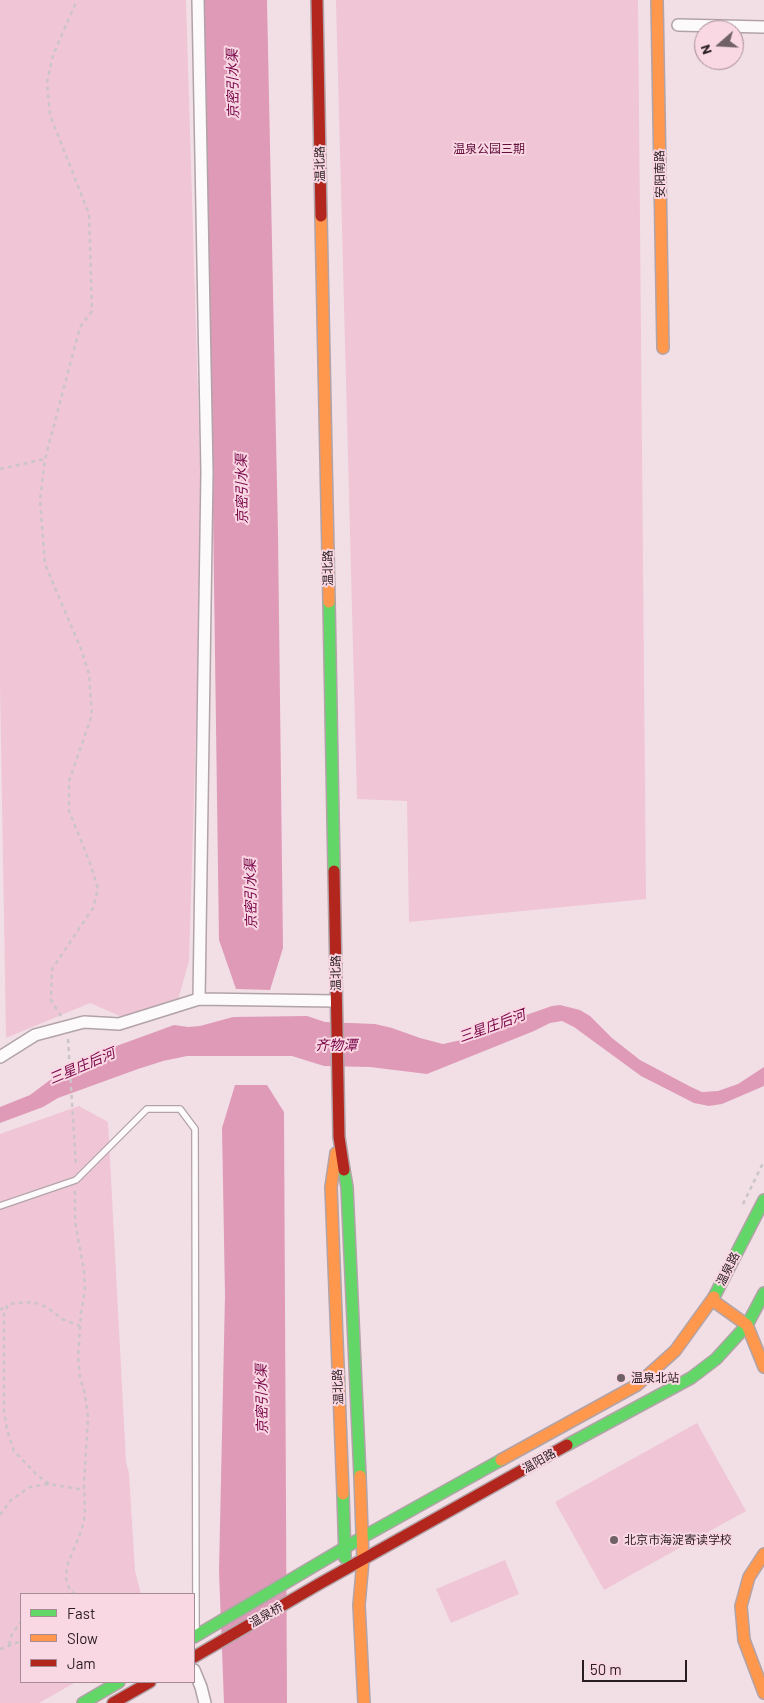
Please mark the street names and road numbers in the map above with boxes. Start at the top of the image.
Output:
street label: 温北路 [312,146,328,182]
street label: 安阳南路 [652,150,668,198]
street label: 温北路 [320,550,336,586]
street label: 温北路 [328,955,344,991]
street label: 温泉路 [713,1250,743,1288]
street label: 温北路 [330,1369,346,1405]
street label: 温阳路 [520,1446,558,1476]
street label: 温泉桥 [247,1600,285,1630]

